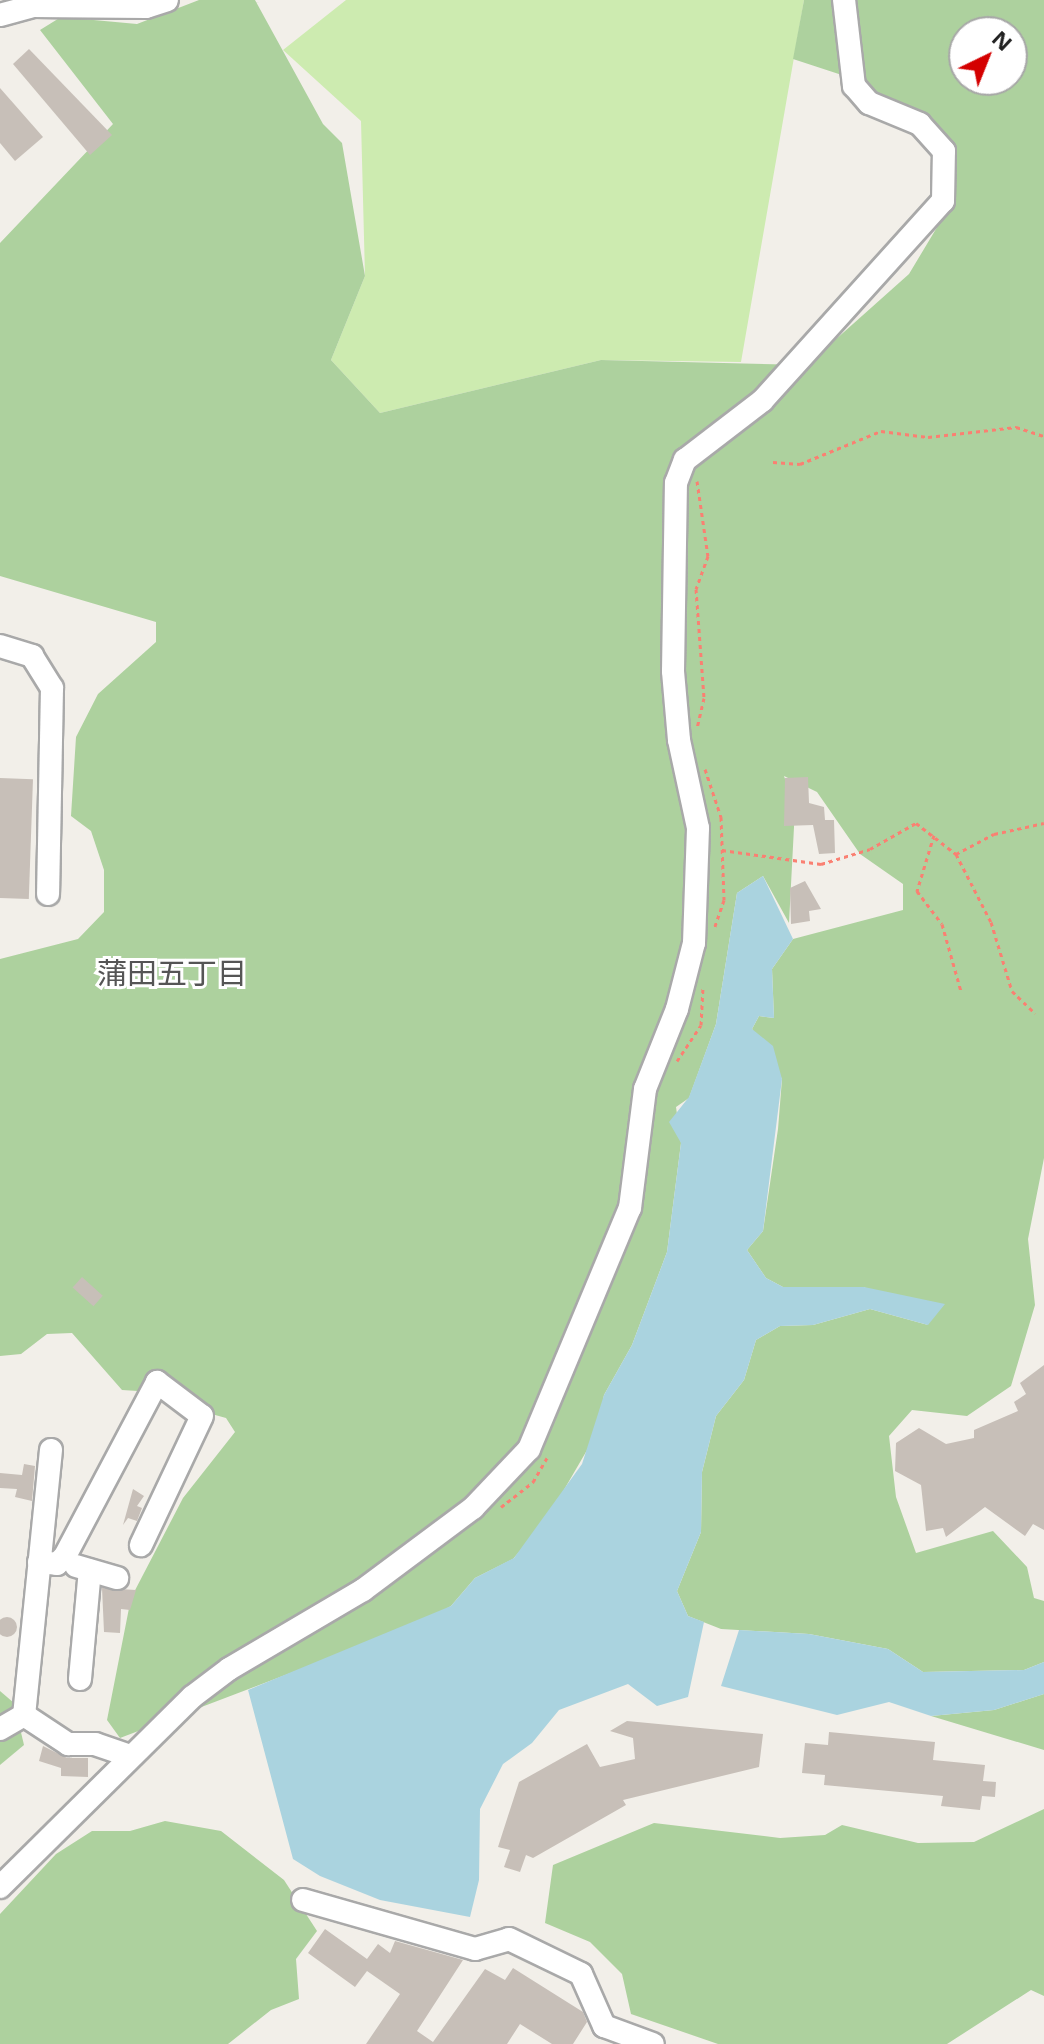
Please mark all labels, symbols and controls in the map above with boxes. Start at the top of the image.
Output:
north arrow [948,16,1028,96]
text: N [986,23,1020,57]
district label: 蒲田五丁目 [97,955,247,991]

